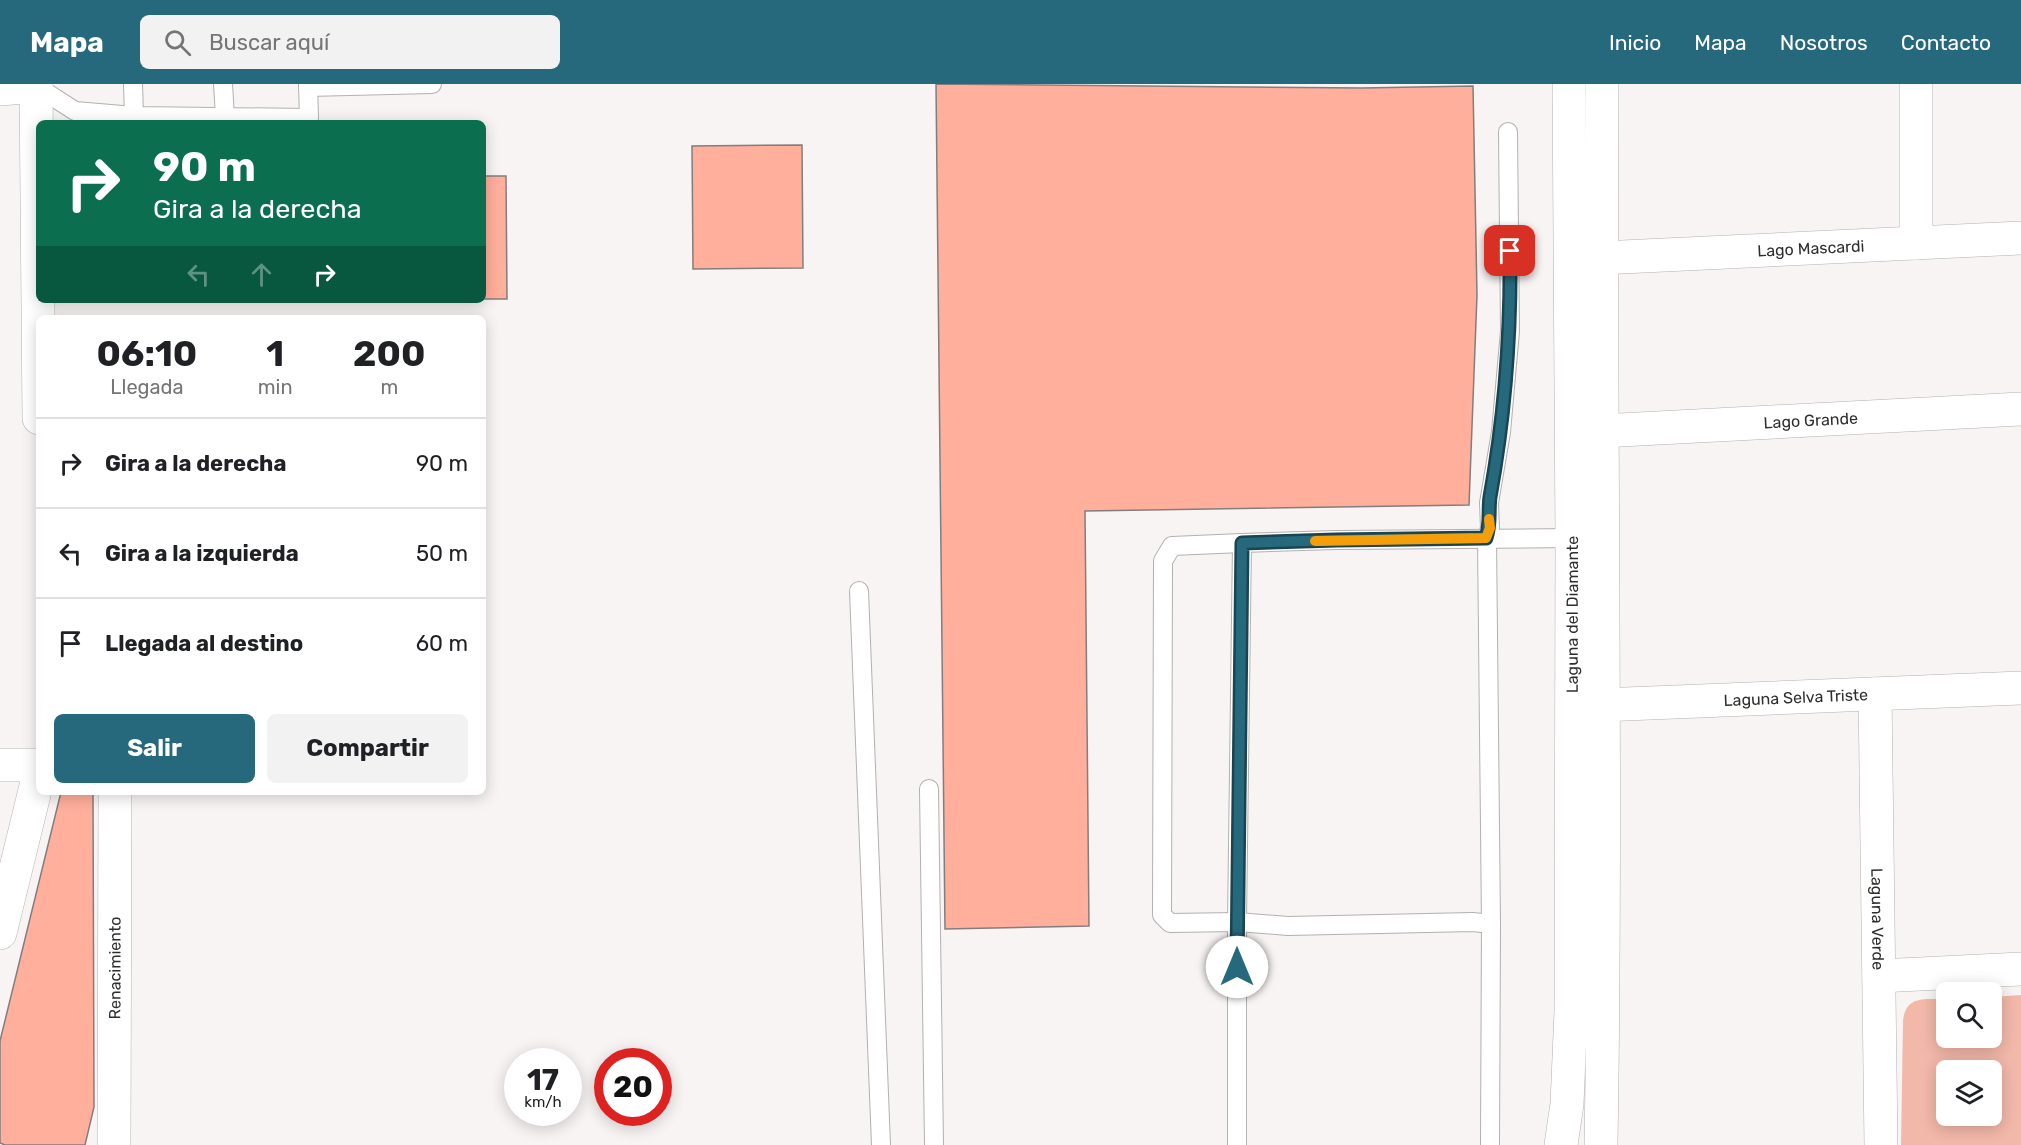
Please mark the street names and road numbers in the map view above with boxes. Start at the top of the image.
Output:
street label: Lago Mascardi [1757,236,1865,260]
street label: Lago Grande [1763,408,1858,432]
street label: Laguna del Diamante [1562,536,1582,693]
street label: Laguna Selva Triste [1723,685,1868,710]
street label: Laguna Verde [1868,868,1888,970]
street label: Renacimiento [105,917,124,1019]

